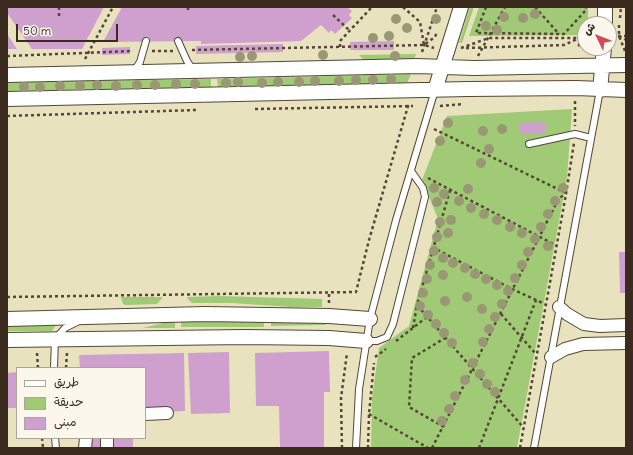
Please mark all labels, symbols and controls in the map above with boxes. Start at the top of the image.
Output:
scale bar [18,16,120,42]
north arrow [577,16,617,56]
text: ش [580,19,598,38]
text: 50 m [23,23,51,38]
legend [16,367,146,439]
text: طريق [54,374,79,389]
text: حديقة [54,394,83,409]
text: مبنى [54,414,77,429]

